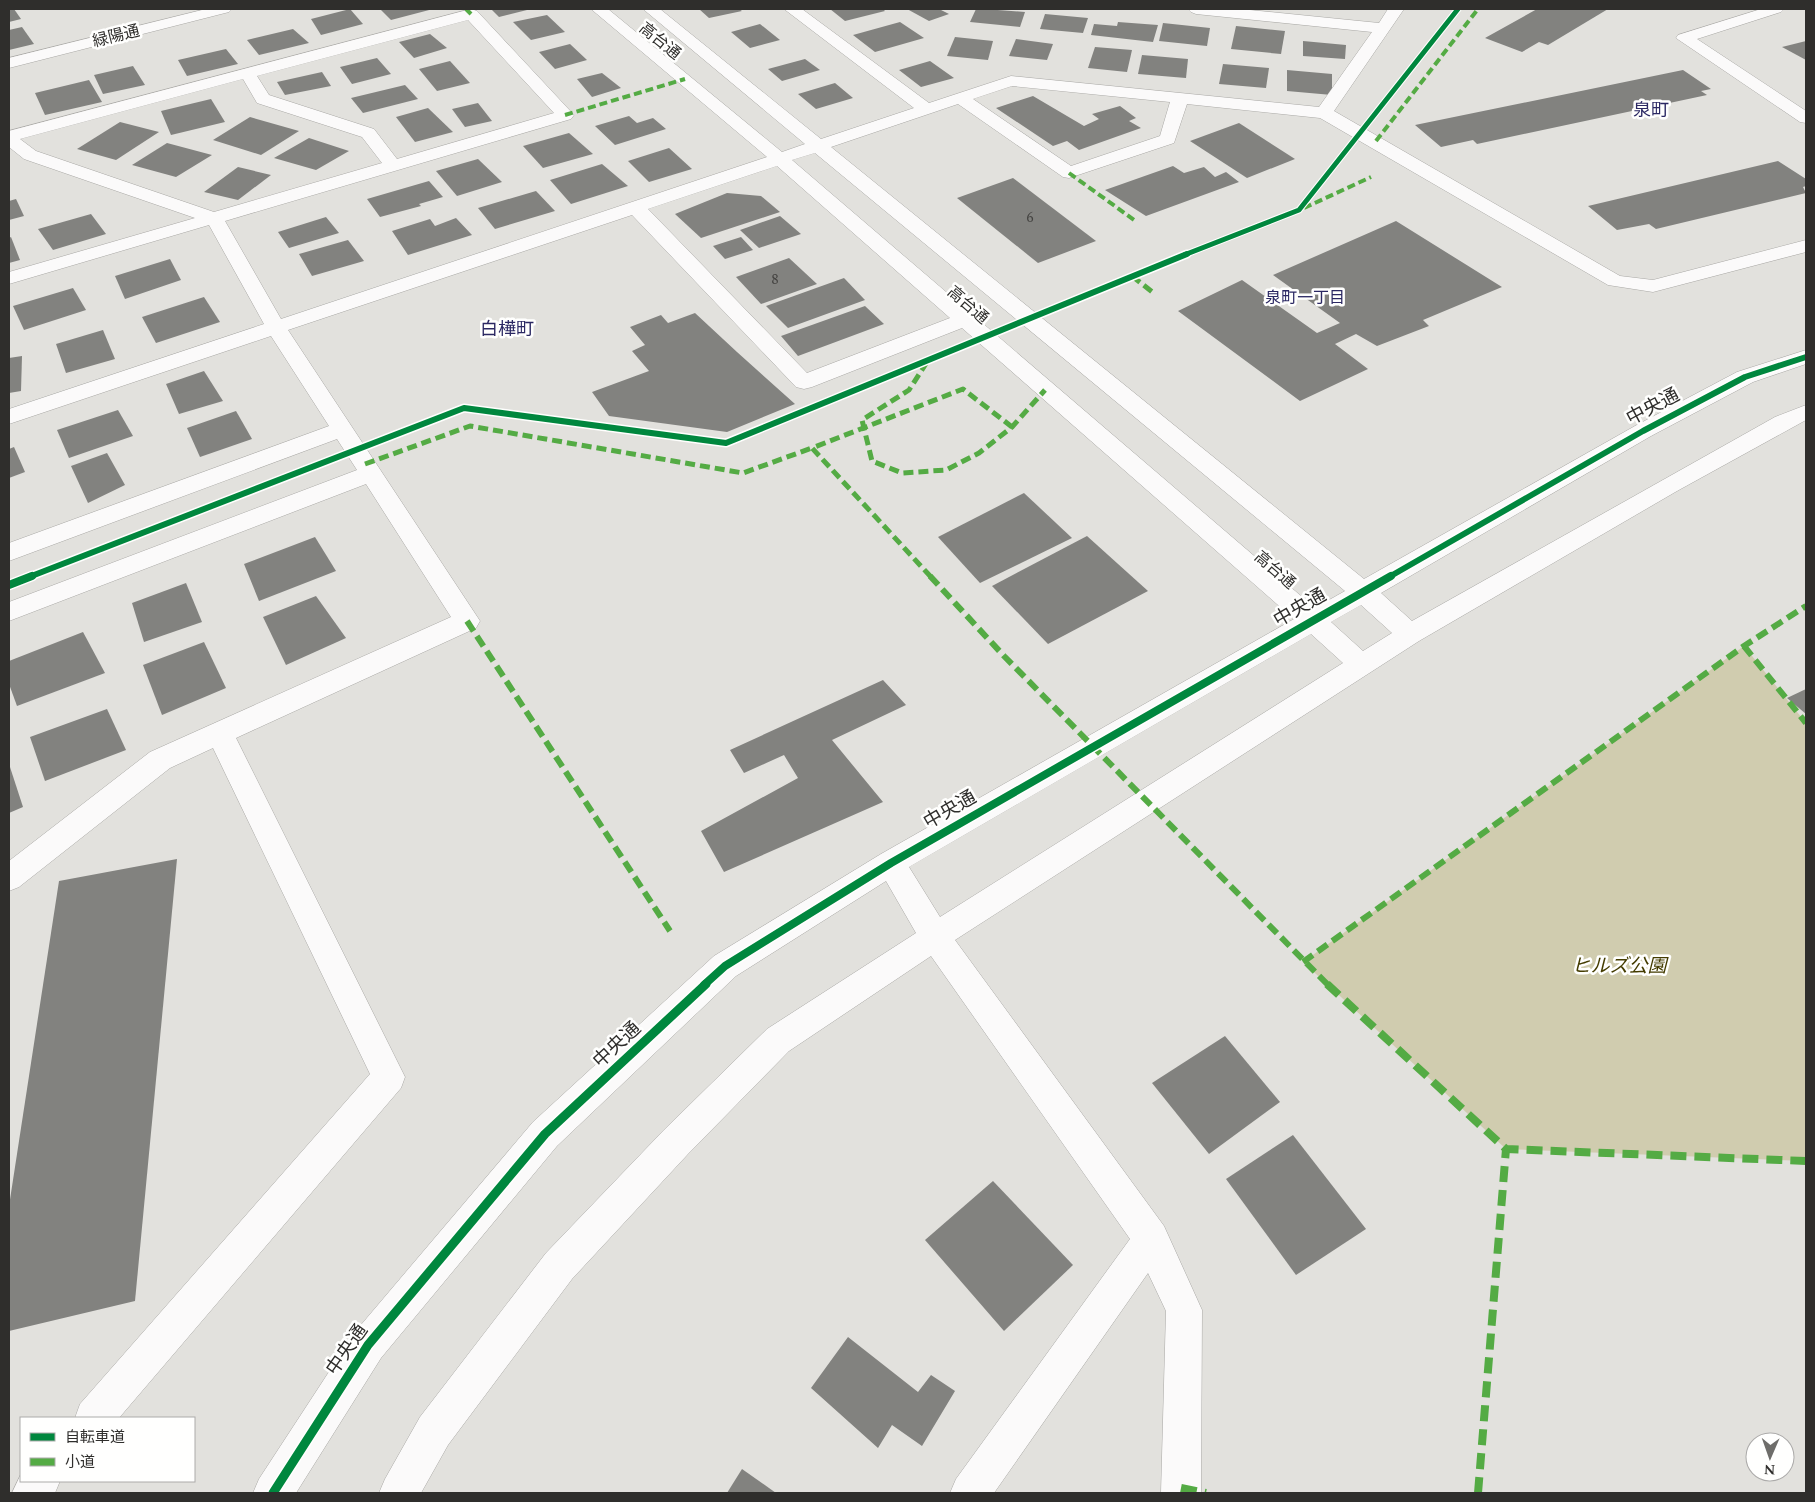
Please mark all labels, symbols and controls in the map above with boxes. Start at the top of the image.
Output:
street label: 高台通 [634,17,686,65]
street label: 緑陽通 [90,19,142,53]
district label: 泉町 [1633,97,1669,124]
house number: 6 [1027,207,1034,228]
house number: 8 [772,269,779,290]
street label: 高台通 [942,280,994,330]
district label: 泉町一丁目 [1265,286,1345,310]
district label: 白樺町 [480,316,534,343]
street label: 中央通 [1621,381,1685,433]
street label: 高台通 [1249,545,1301,595]
street label: 中央通 [1268,581,1332,635]
street label: 中央通 [918,783,982,837]
park label: ヒルズ公園 [1571,952,1669,981]
street label: 中央通 [586,1015,648,1075]
street label: 中央通 [319,1318,375,1382]
legend [20,1417,195,1482]
text: 自転車道 [65,1426,125,1449]
north arrow [1745,1432,1795,1482]
text: 小道 [65,1451,95,1474]
text: N [1763,1459,1776,1480]

